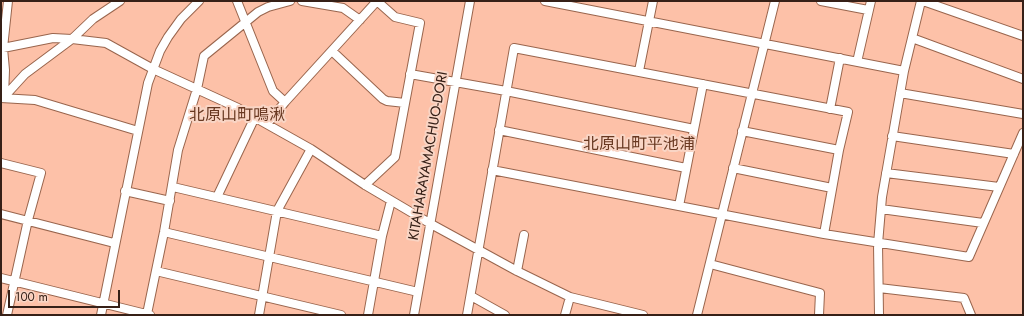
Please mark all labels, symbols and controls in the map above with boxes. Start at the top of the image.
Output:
street label: KITAHARAYAMACHUO-DORI [406,70,452,242]
district label: 北原山町鳴湫 [189,106,285,126]
district label: 北原山町平池浦 [583,135,695,155]
scale bar [10,282,122,308]
text: 100 m [15,288,48,306]

